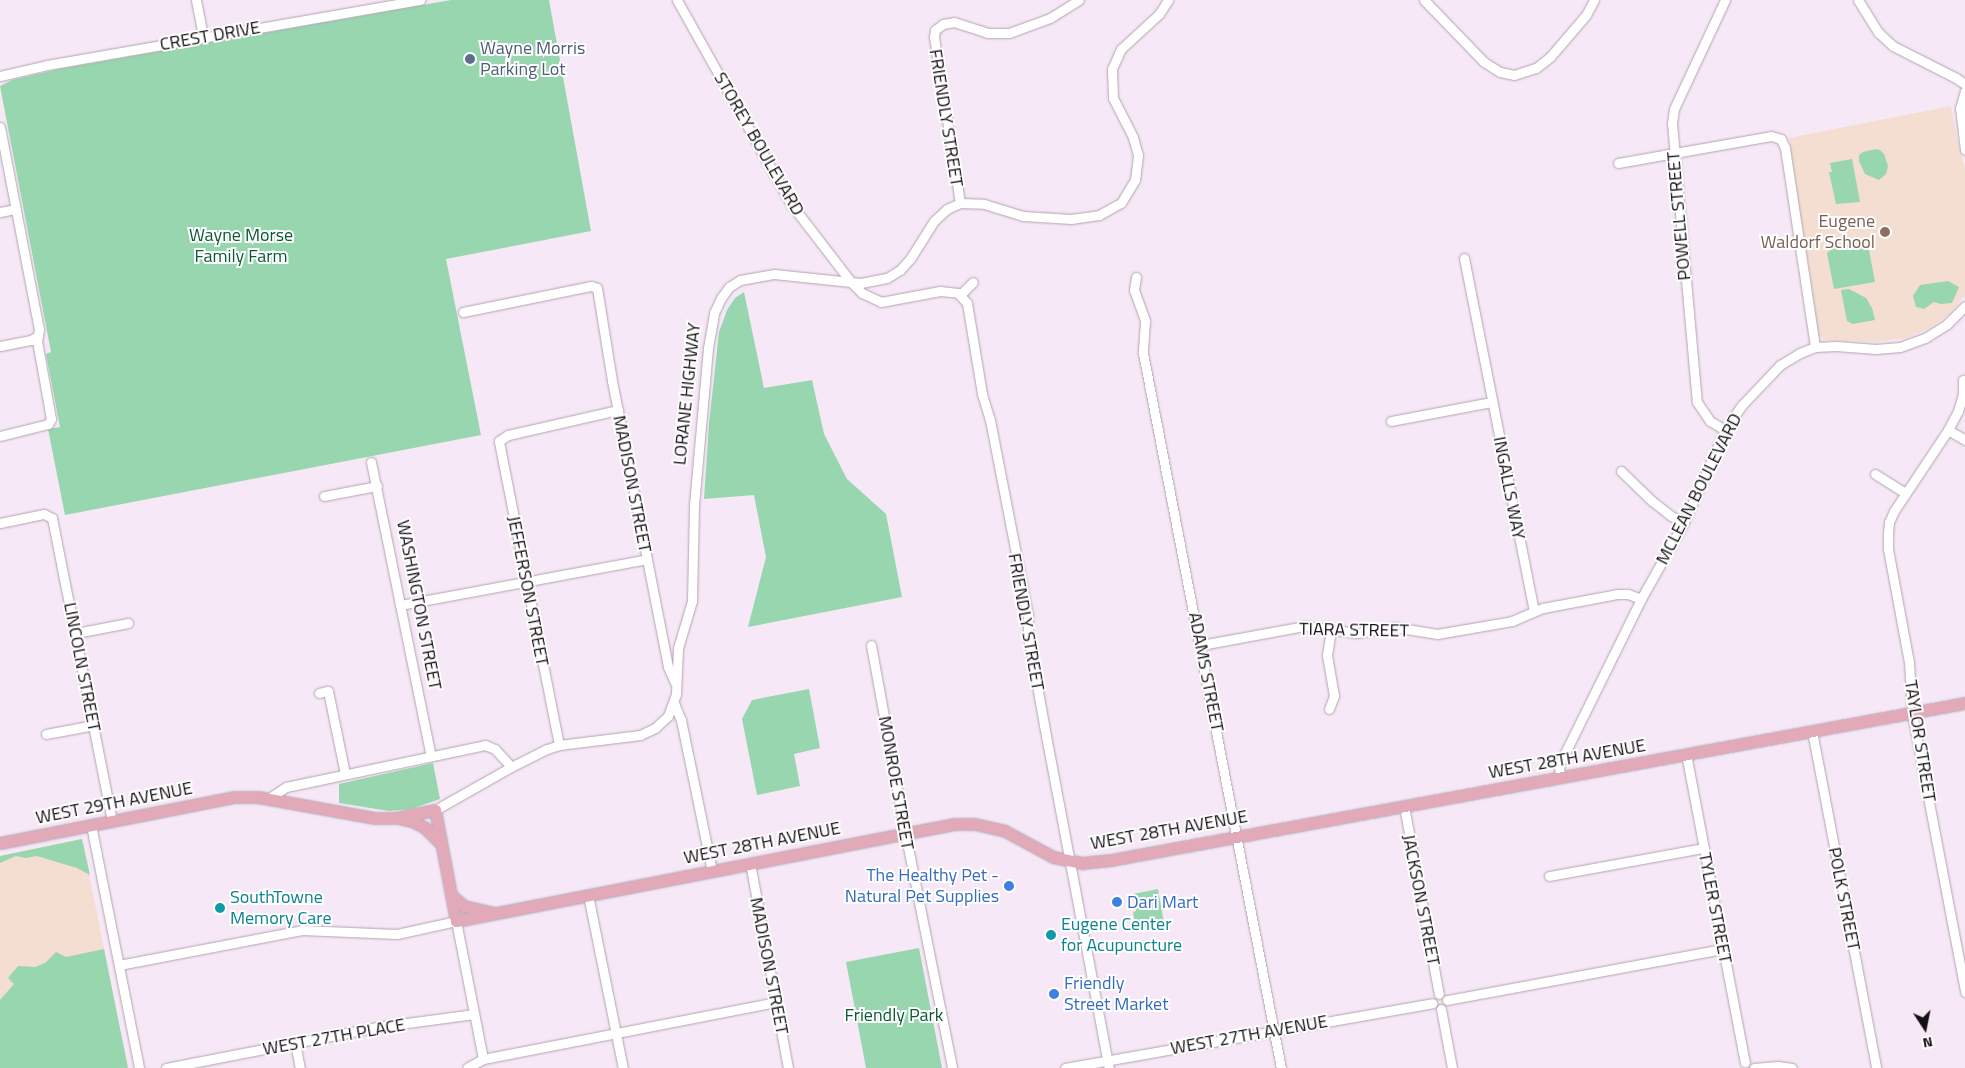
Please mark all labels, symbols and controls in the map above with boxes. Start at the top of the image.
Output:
street label: CREST DRIVE [158,17,262,55]
place label: Wayne Morris Parking Lot [480,38,585,80]
street label: FRIENDLY STREET [924,48,968,188]
marker: Wayne Morris Parking Lot [464,53,476,65]
street label: STOREY BOULEVARD [709,68,809,220]
street label: POWELL STREET [1663,151,1695,281]
place label: Eugene Waldorf School [1761,211,1875,253]
park label: Wayne Morse Family Farm [189,225,293,268]
marker: Eugene Waldorf School [1879,226,1891,238]
street label: LORANE HIGHWAY [669,322,705,466]
street label: MCLEAN BOULEVARD [1651,410,1747,568]
street label: MADISON STREET [608,414,656,554]
street label: INGALLS WAY [1488,435,1530,541]
street label: JEFFERSON STREET [503,514,553,668]
street label: WASHINGTON STREET [392,518,446,692]
street label: FRIENDLY STREET [1003,552,1049,692]
street label: LINCOLN STREET [59,601,105,733]
street label: ADAMS STREET [1184,610,1228,734]
street label: TIARA STREET [1299,618,1409,642]
street label: TAYLOR STREET [1900,679,1940,803]
street label: MONROE STREET [874,714,918,852]
street label: WEST 28TH AVENUE [1487,735,1647,783]
street label: WEST 29TH AVENUE [34,777,194,829]
street label: WEST 28TH AVENUE [1089,806,1249,854]
street label: WEST 28TH AVENUE [682,817,842,869]
street label: JACKSON STREET [1398,833,1444,967]
street label: POLK STREET [1823,845,1865,953]
street label: TYLER STREET [1694,851,1736,965]
place label: The Healthy Pet - Natural Pet Supplies [845,865,999,908]
marker: The Healthy Pet - Natural Pet Supplies [1003,880,1015,892]
place label: SouthTowne Memory Care [230,887,332,930]
place label: Dari Mart [1127,891,1198,913]
street label: MADISON STREET [745,896,793,1036]
marker: Dari Mart [1111,896,1123,908]
marker: SouthTowne Memory Care [214,902,226,914]
place label: Eugene Center for Acupuncture [1061,914,1182,956]
marker: Eugene Center for Acupuncture [1045,929,1057,941]
place label: Friendly Street Market [1064,973,1168,1016]
marker: Friendly Street Market [1048,988,1060,1000]
north arrow [1900,1003,1950,1053]
park label: Friendly Park [845,1004,943,1026]
street label: WEST 27TH AVENUE [1169,1011,1329,1059]
street label: WEST 27TH PLACE [261,1014,407,1060]
text: N [1921,1032,1935,1054]

